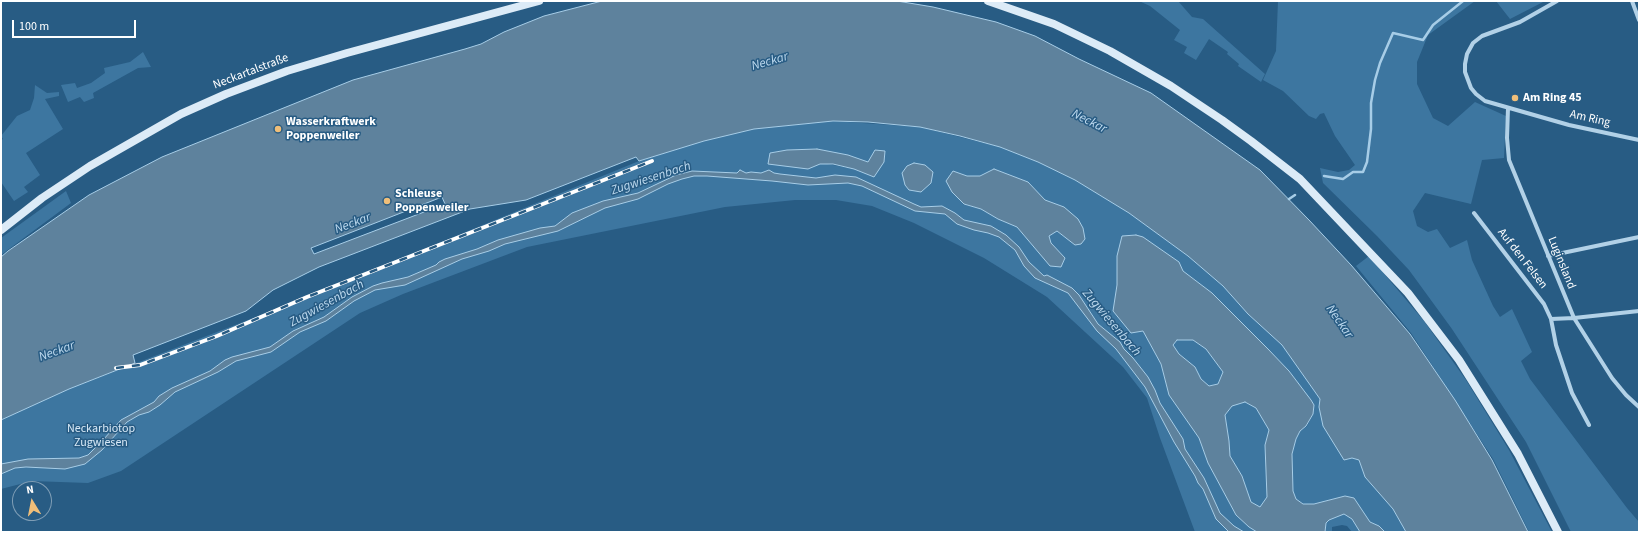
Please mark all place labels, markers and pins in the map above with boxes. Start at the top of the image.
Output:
place label: Am Ring 45 [1523,91,1582,105]
marker: Am Ring 45 [1510,93,1520,103]
place label: Wasserkraftwerk Poppenweiler [286,115,376,143]
marker: Wasserkraftwerk Poppenweiler [273,124,283,134]
place label: Schleuse Poppenweiler [395,187,469,215]
marker: Schleuse Poppenweiler [382,196,392,206]

